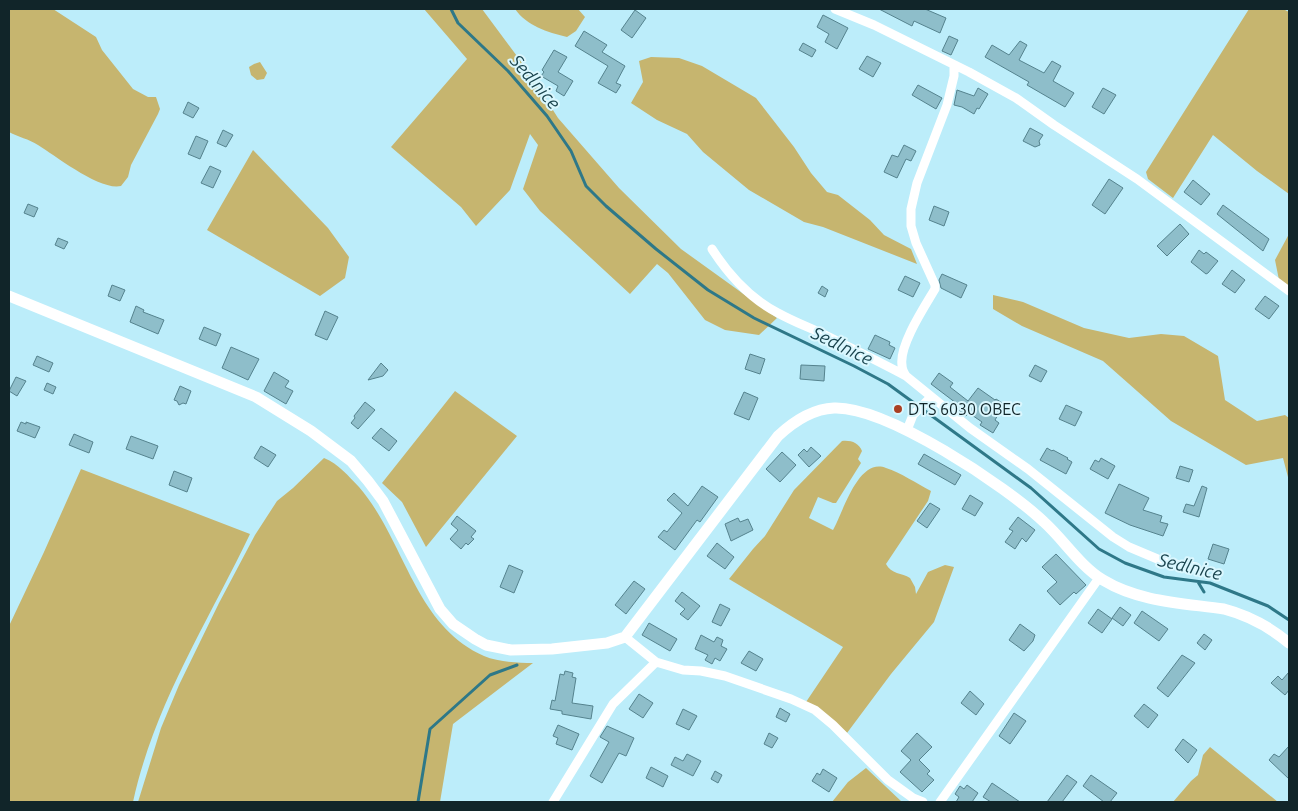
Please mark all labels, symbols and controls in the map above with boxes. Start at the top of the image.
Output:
water label: Sedlnice [506,49,565,112]
water label: Sedlnice [808,321,876,368]
place label: DTS 6030 OBEC [908,400,1021,418]
marker: DTS 6030 OBEC [892,403,904,415]
water label: Sedlnice [1155,549,1224,583]

